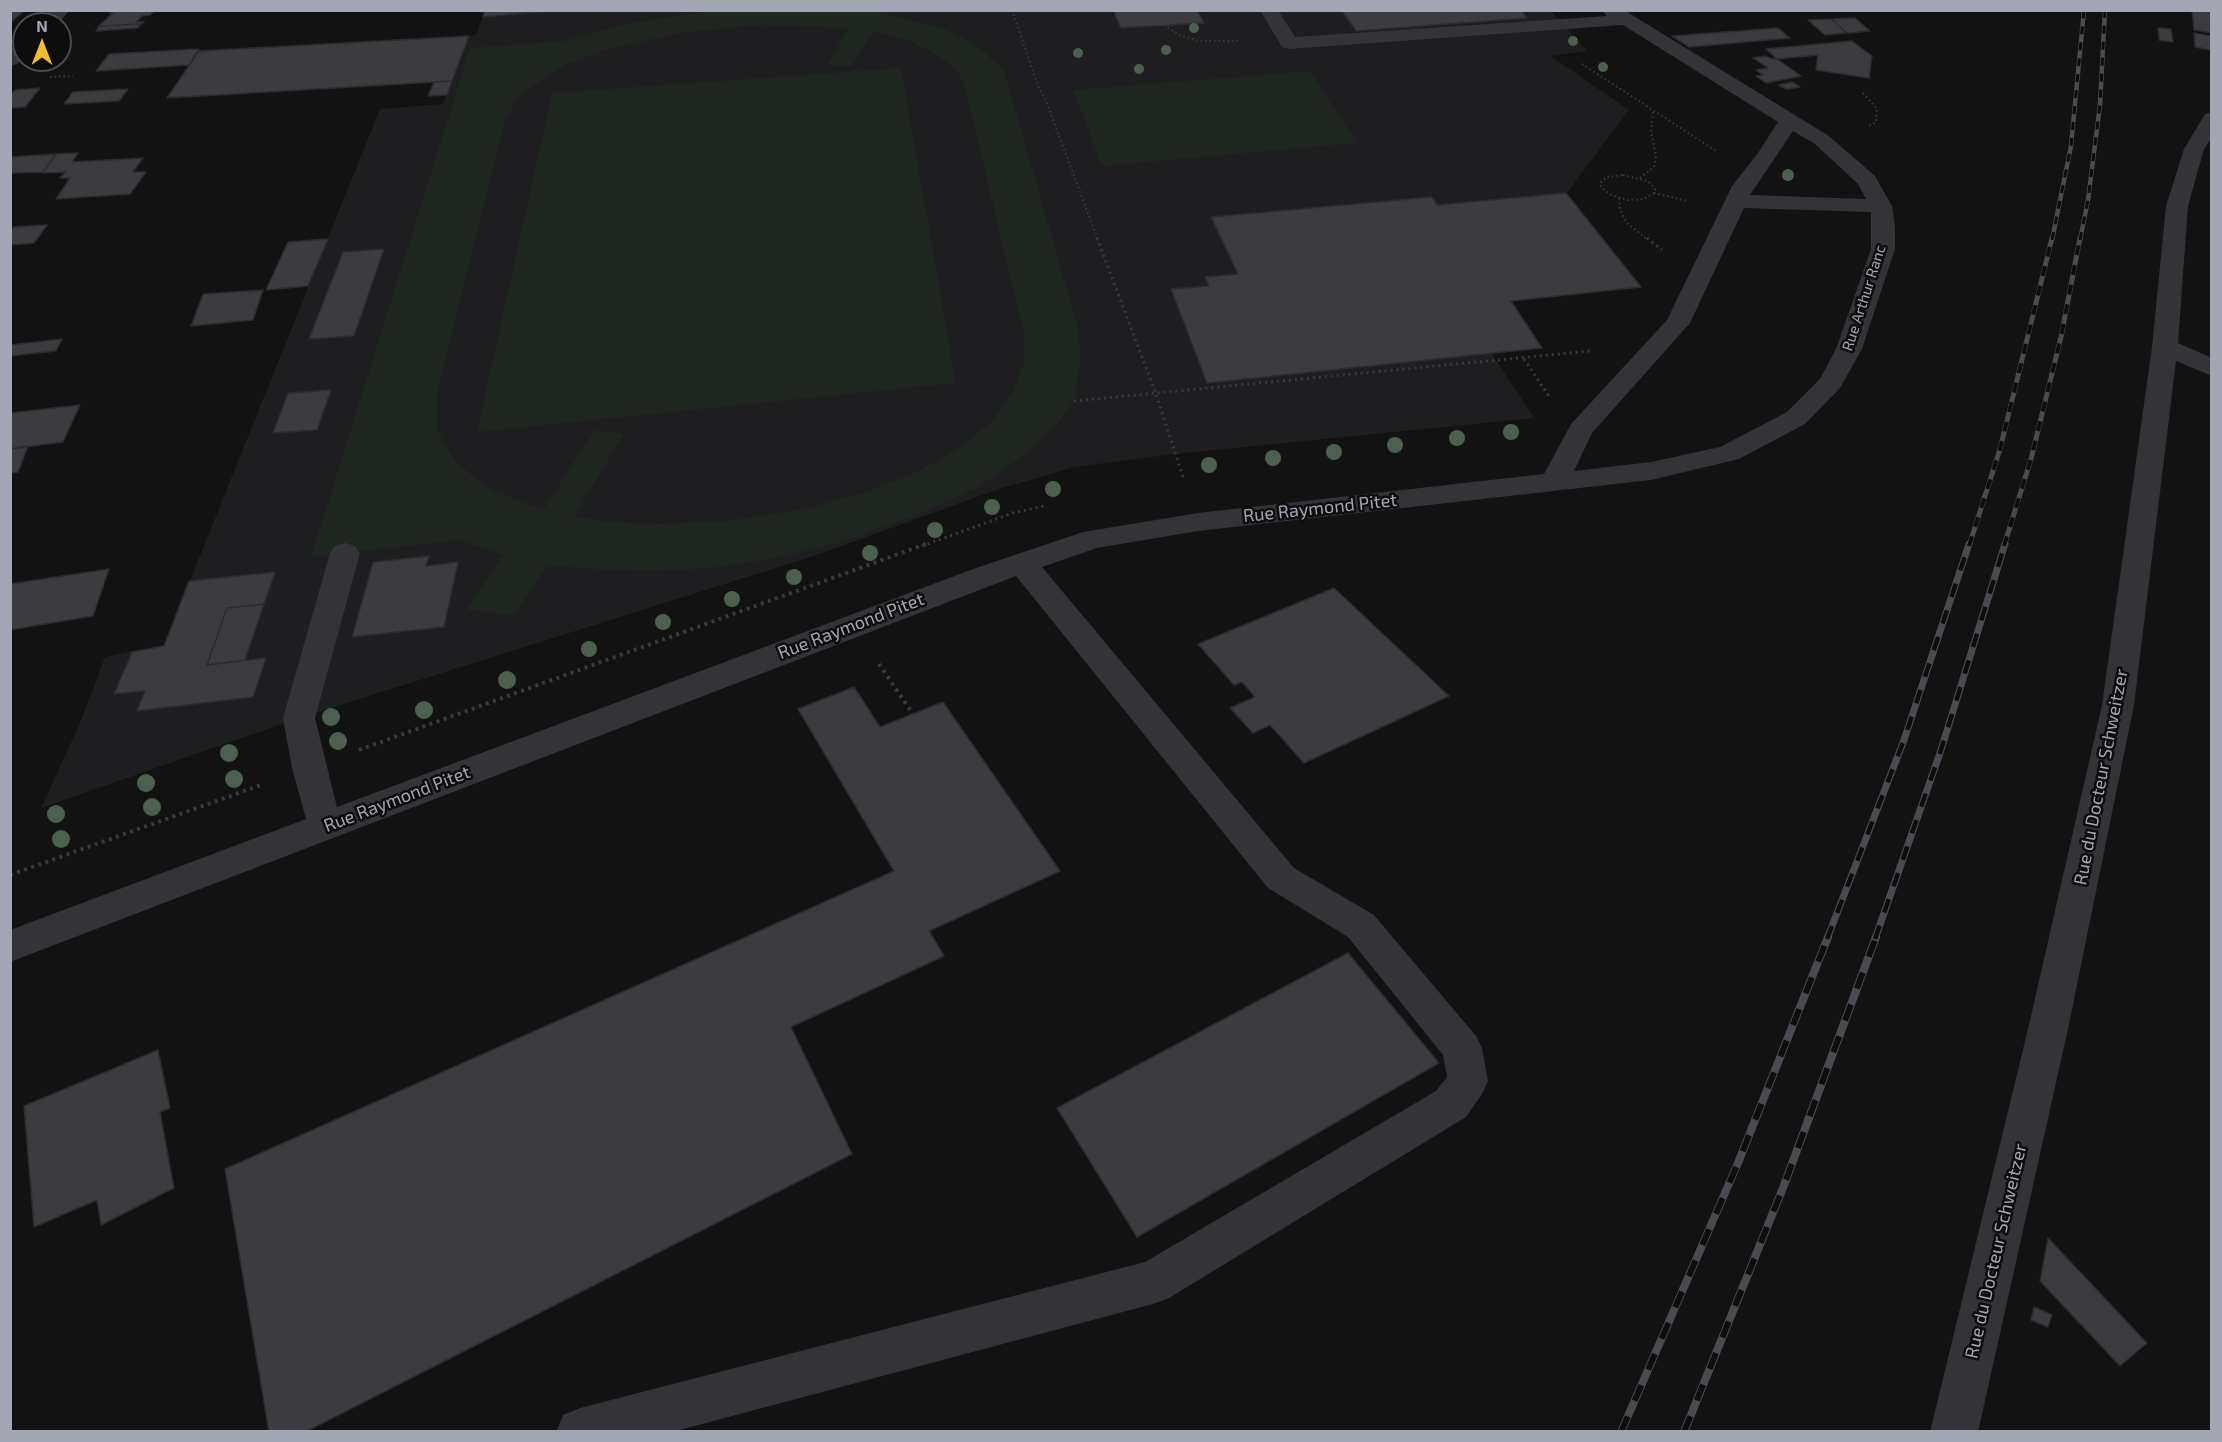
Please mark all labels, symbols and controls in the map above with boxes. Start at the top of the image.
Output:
north arrow [12,12,72,72]
text: N [36,16,48,35]
street label: Rue Arthur Ranc [1838,243,1890,353]
street label: Rue Raymond Pitet [1242,489,1398,527]
street label: Rue Raymond Pitet [775,588,927,664]
street label: Rue du Docteur Schweitzer [2069,667,2133,887]
street label: Rue Raymond Pitet [321,761,473,837]
street label: Rue du Docteur Schweitzer [1961,1141,2031,1361]

